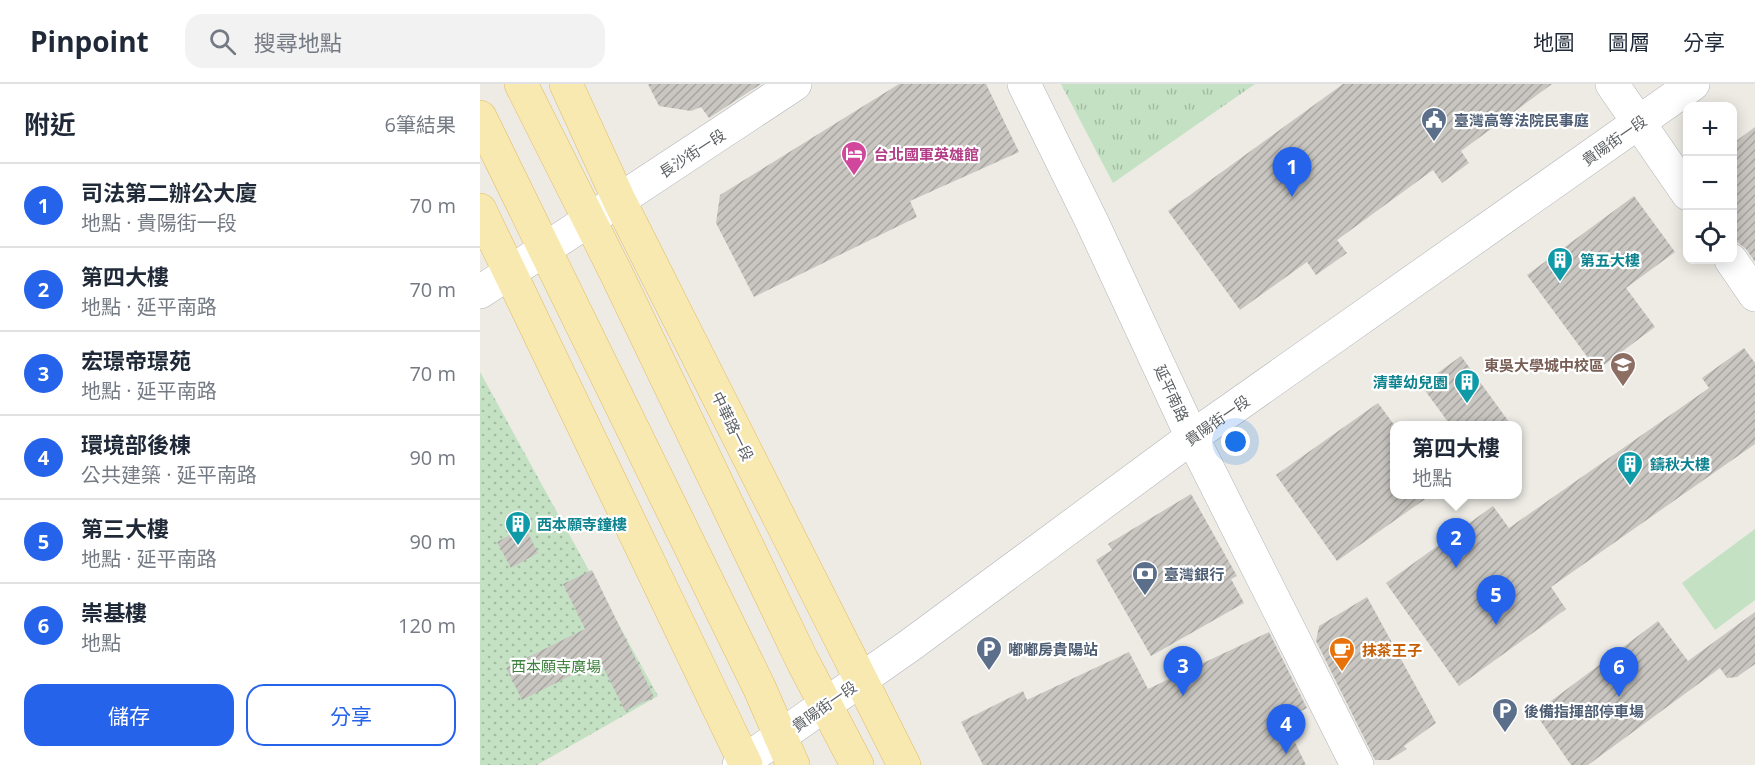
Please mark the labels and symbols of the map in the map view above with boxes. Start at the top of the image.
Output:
public building icon: 臺灣高等法院民事庭 [1419,105,1449,143]
place label: 臺灣高等法院民事庭 [1454,110,1589,130]
street label: 貴陽街一段 [1578,110,1650,170]
street label: 長沙街一段 [655,124,729,182]
hotel icon: 台北國軍英雄館 [839,139,869,177]
place label: 台北國軍英雄館 [874,144,979,164]
pin: 1 [1272,147,1312,197]
building icon: 第五大樓 [1545,245,1575,283]
place label: 第五大樓 [1580,250,1640,270]
school or university icon: 東吳大學城中校區 [1608,350,1638,388]
place label: 東吳大學城中校區 [1484,355,1604,375]
street label: 延平南路 [1150,362,1194,424]
building icon: 清華幼兒園 [1452,367,1482,405]
place label: 清華幼兒園 [1373,372,1448,392]
street label: 中華路一段 [708,388,758,464]
street label: 貴陽街一段 [1181,390,1253,450]
your location [1221,427,1250,456]
building icon: 鑄秋大樓 [1615,449,1645,487]
place label: 鑄秋大樓 [1650,454,1710,474]
building icon: 西本願寺鐘樓 [503,509,533,547]
place label: 西本願寺鐘樓 [537,514,627,534]
pin: 2 [1436,518,1476,568]
bank icon: 臺灣銀行 [1130,559,1160,597]
place label: 臺灣銀行 [1164,564,1224,584]
pin: 5 [1476,576,1516,625]
parking icon: 嘟嘟房貴陽站 [974,634,1004,672]
cafe icon: 抹茶王子 [1327,635,1357,673]
place label: 嘟嘟房貴陽站 [1008,639,1098,659]
place label: 抹茶王子 [1362,640,1422,660]
pin: 3 [1164,646,1202,696]
pin: 6 [1600,648,1638,697]
park label: 西本願寺廣場 [511,656,601,676]
street label: 貴陽街一段 [788,676,860,736]
parking icon: 後備指揮部停車場 [1490,696,1520,734]
place label: 後備指揮部停車場 [1524,701,1644,721]
pin: 4 [1266,704,1306,754]

